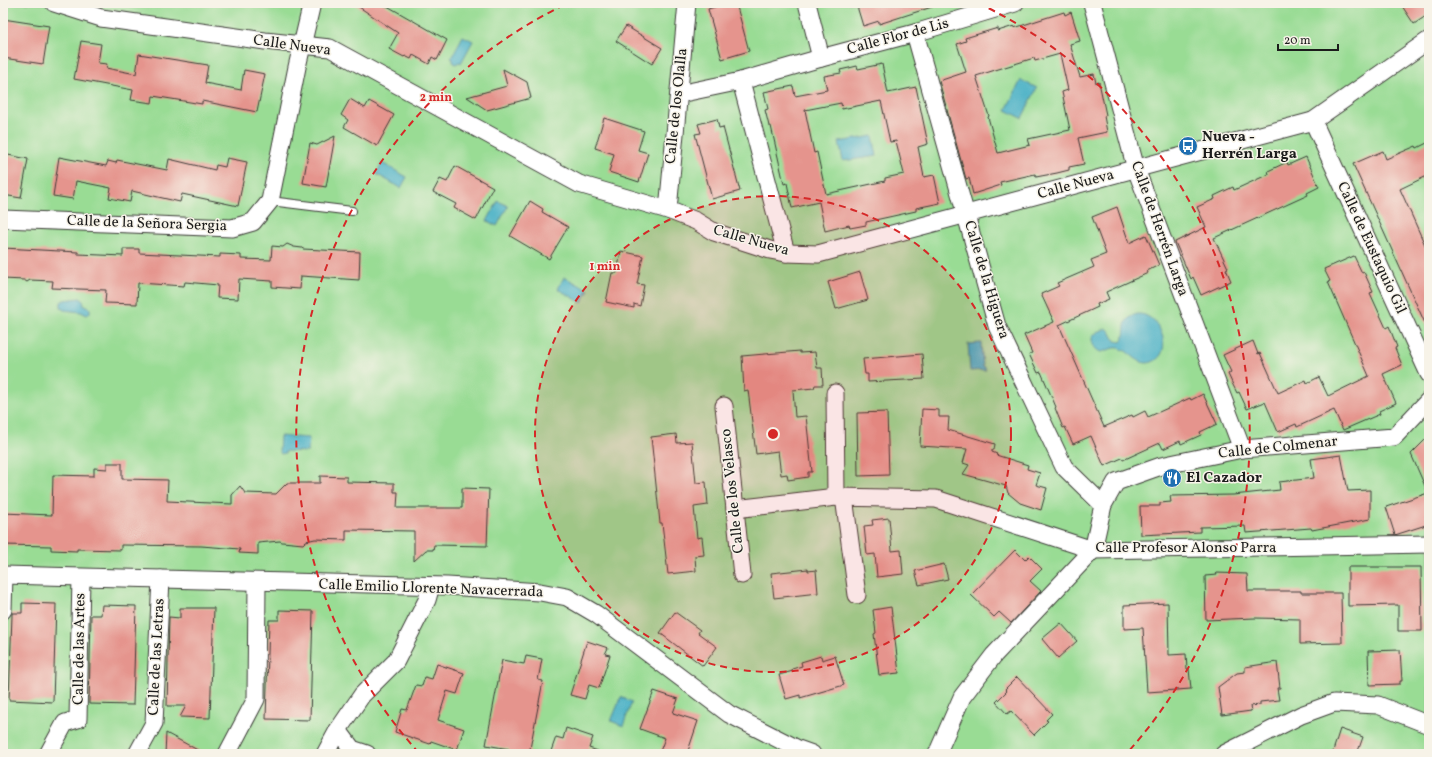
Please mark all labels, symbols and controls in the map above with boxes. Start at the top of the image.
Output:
street label: Calle Flor de Lis [845,13,951,61]
scale bar [1278,26,1338,52]
street label: Calle Nueva [252,30,332,62]
text: 20 m [1284,33,1311,49]
street label: Calle de los Olalla [660,47,694,165]
text: 2 min [420,90,452,106]
place label: Nueva - Herrén Larga [1202,127,1297,165]
bus stop icon: Nueva - Herrén Larga [1177,135,1199,157]
street label: Calle de Herrén Larga [1125,159,1193,299]
street label: Calle Nueva [1035,165,1117,205]
street label: Calle de Eustaquio Gil [1331,178,1411,318]
street label: Calle de la Señora Sergia [67,211,227,237]
street label: Calle de la Higuera [958,218,1014,342]
street label: Calle Nueva [710,220,792,262]
text: 1 min [590,259,621,275]
centre of rings [766,427,780,441]
street label: Calle de los Velasco [716,428,750,554]
street label: Calle de Colmenar [1217,431,1339,465]
restaurant icon: El Cazador [1161,467,1183,489]
place label: El Cazador [1186,468,1262,489]
street label: Calle Profesor Alonso Parra [1096,538,1276,559]
street label: Calle Emilio Llorente Navacerrada [318,575,544,603]
street label: Calle de las Artes [69,593,91,705]
street label: Calle de las Letras [143,598,171,716]

